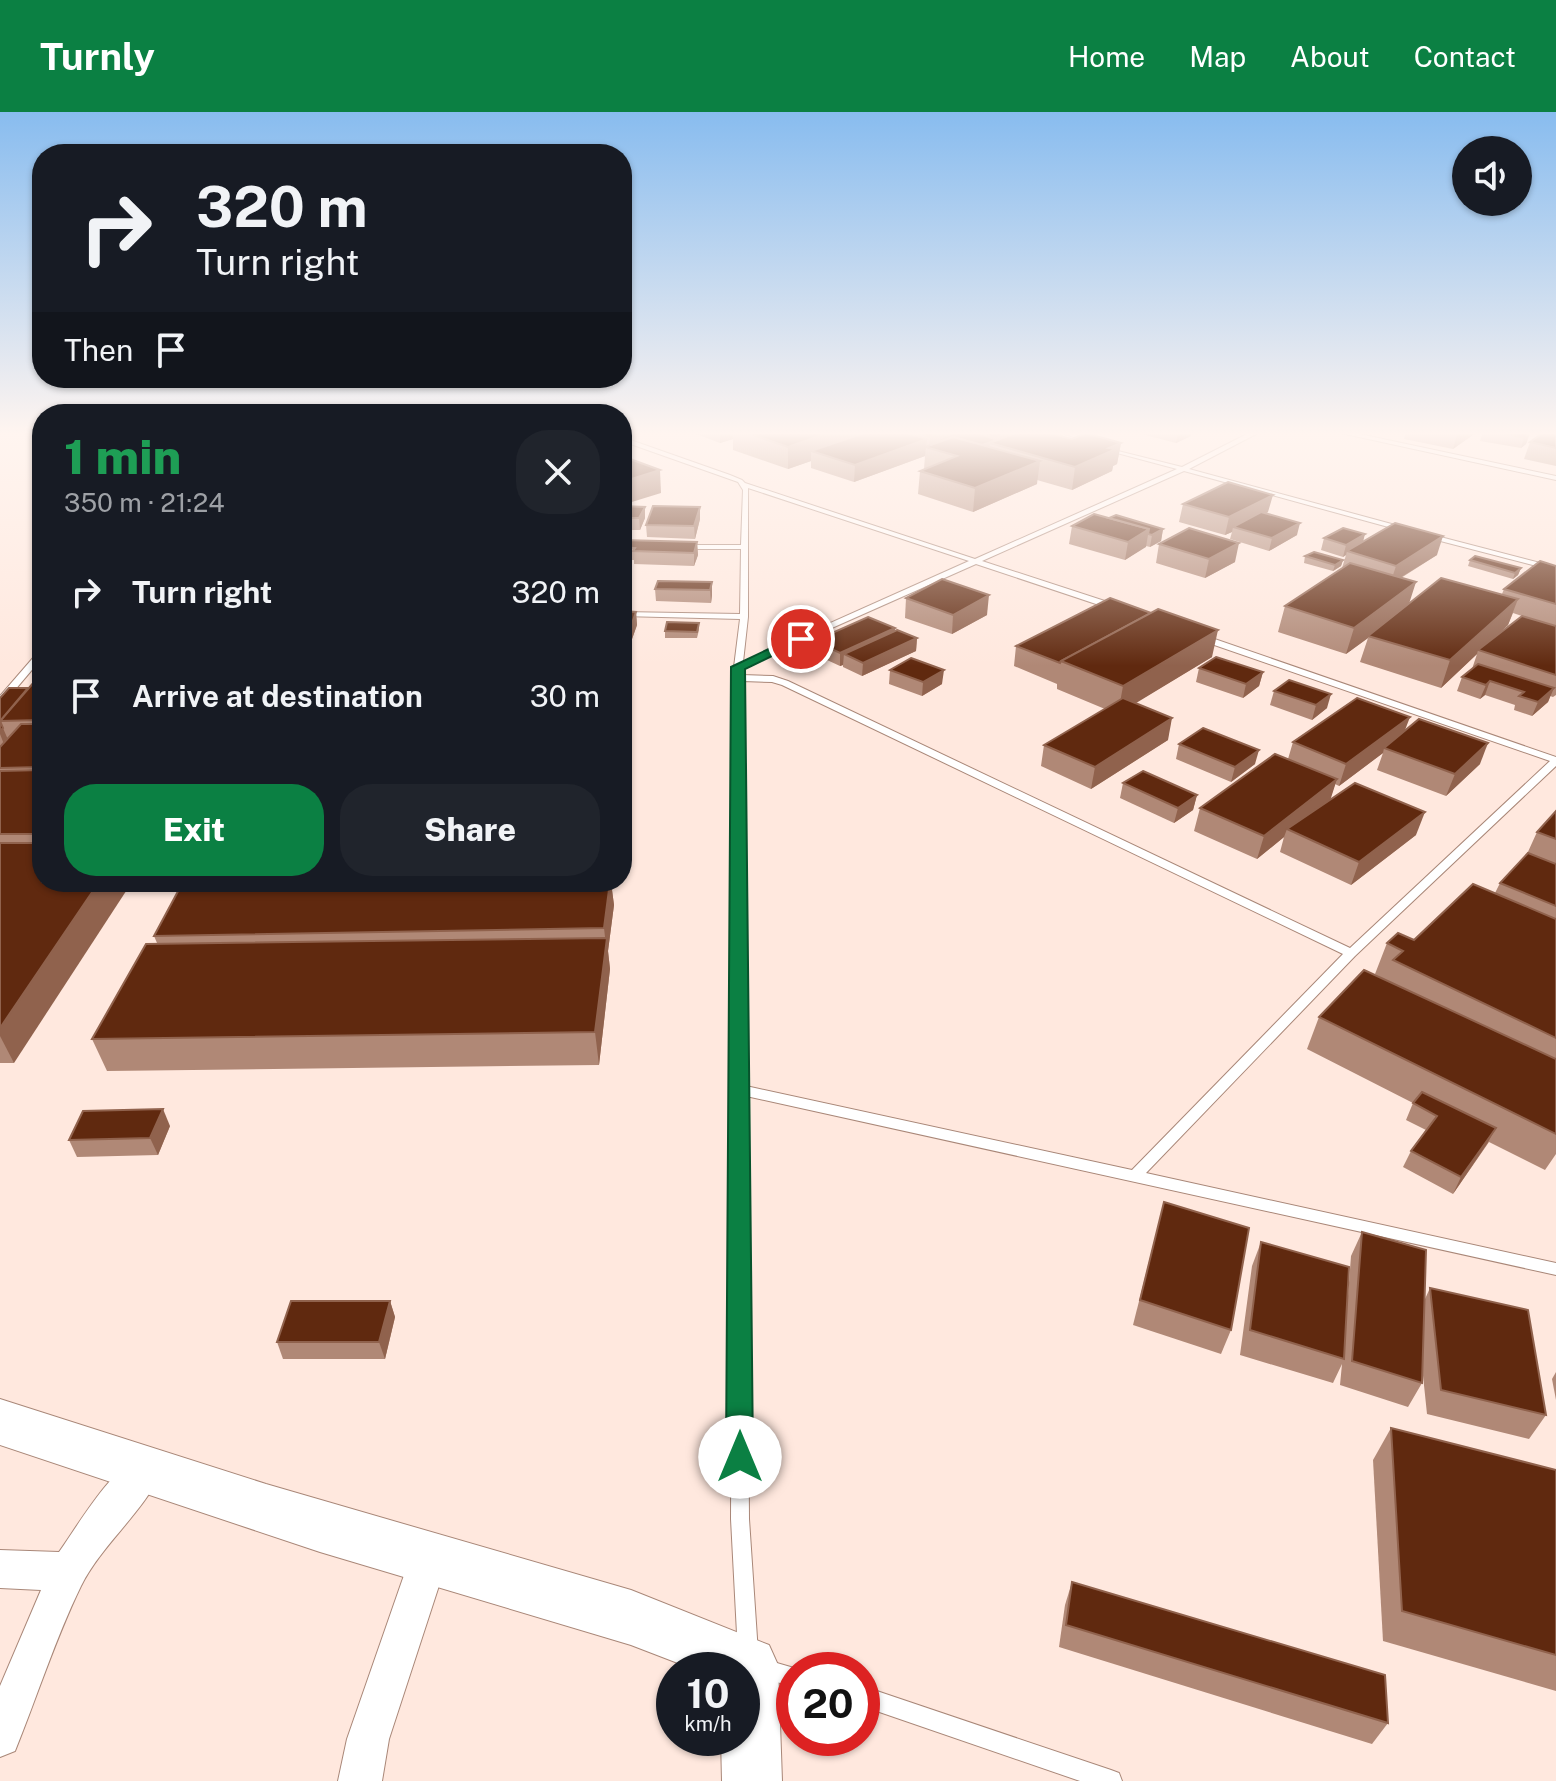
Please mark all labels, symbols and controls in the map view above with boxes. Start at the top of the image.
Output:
text: Turnly [40,34,155,79]
text: Home [1068,40,1145,73]
text: Map [1189,40,1246,73]
text: About [1290,40,1370,73]
text: Contact [1414,40,1516,73]
map controls [1452,136,1532,216]
button: sound [1452,136,1532,216]
text: 320 m [196,174,368,240]
icon: right [64,176,168,280]
text: Turn right [196,241,359,283]
icon: arrive [149,328,193,372]
text: Then [64,332,133,368]
text: 1 min [64,428,181,485]
button: close [516,430,600,514]
text: 350 m · 21:24 [64,487,224,518]
icon: right [64,570,108,614]
text: Turn right [132,574,272,610]
text: 320 m [512,574,600,610]
pin [767,605,835,673]
icon: arrive [779,617,823,661]
icon: arrive [64,674,108,718]
text: Arrive at destination [132,678,423,714]
text: 30 m [530,678,600,714]
button: Exit [64,784,324,876]
button: Share [340,784,600,876]
position arrow [698,1415,782,1499]
speed limit sign: 20 [776,1652,880,1756]
text: 10 [687,1670,729,1717]
text: km/h [684,1712,732,1736]

